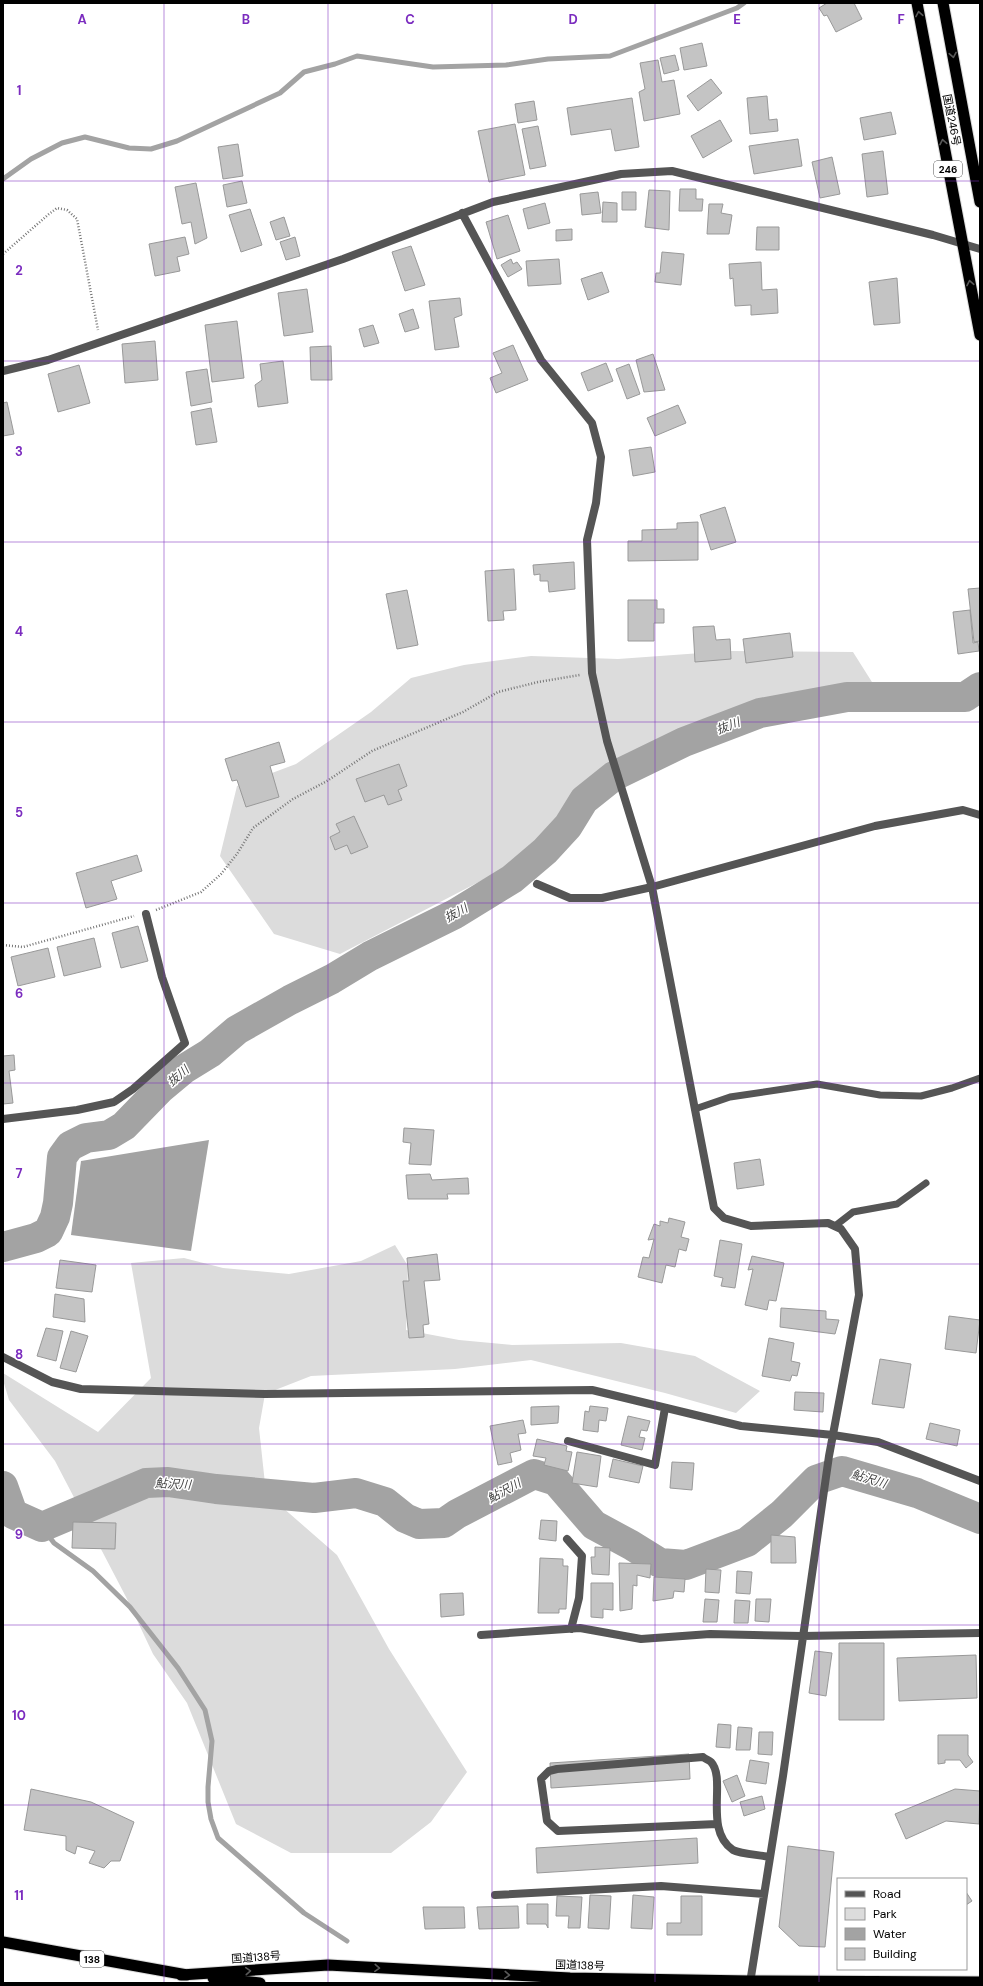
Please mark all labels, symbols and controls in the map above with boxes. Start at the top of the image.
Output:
text: A [77,11,87,28]
text: B [242,11,250,28]
text: C [405,11,415,28]
text: D [568,11,578,28]
text: E [733,11,741,28]
text: F [897,11,905,28]
one-way arrow [915,11,923,17]
one-way arrow [948,52,957,58]
text: 1 [17,82,21,99]
street label: 国道246号 [940,93,964,147]
one-way arrow [939,139,948,145]
road number: 246 [934,161,962,177]
text: 2 [15,262,23,279]
one-way arrow [967,280,975,286]
text: 3 [15,443,23,460]
text: 4 [15,623,23,640]
water label: 抜川 [714,714,744,738]
text: 5 [15,804,23,821]
water label: 抜川 [442,899,472,926]
text: 6 [15,985,23,1002]
water label: 抜川 [164,1061,194,1090]
text: 7 [16,1165,23,1182]
text: 8 [15,1346,23,1363]
water label: 鮎沢川 [849,1466,890,1492]
water label: 鮎沢川 [484,1474,525,1507]
water label: 鮎沢川 [155,1475,193,1493]
text: 9 [15,1526,23,1543]
text: 10 [12,1707,26,1724]
legend [837,1878,967,1970]
text: Road [873,1886,901,1902]
text: 11 [14,1887,24,1904]
text: Park [873,1906,897,1922]
text: Water [873,1926,907,1942]
text: Building [873,1946,917,1962]
street label: 国道138号 [231,1948,281,1966]
road number: 138 [80,1951,104,1967]
street label: 国道138号 [555,1957,605,1973]
one-way arrow [374,1964,380,1973]
one-way arrow [245,1966,251,1975]
one-way arrow [504,1971,510,1979]

